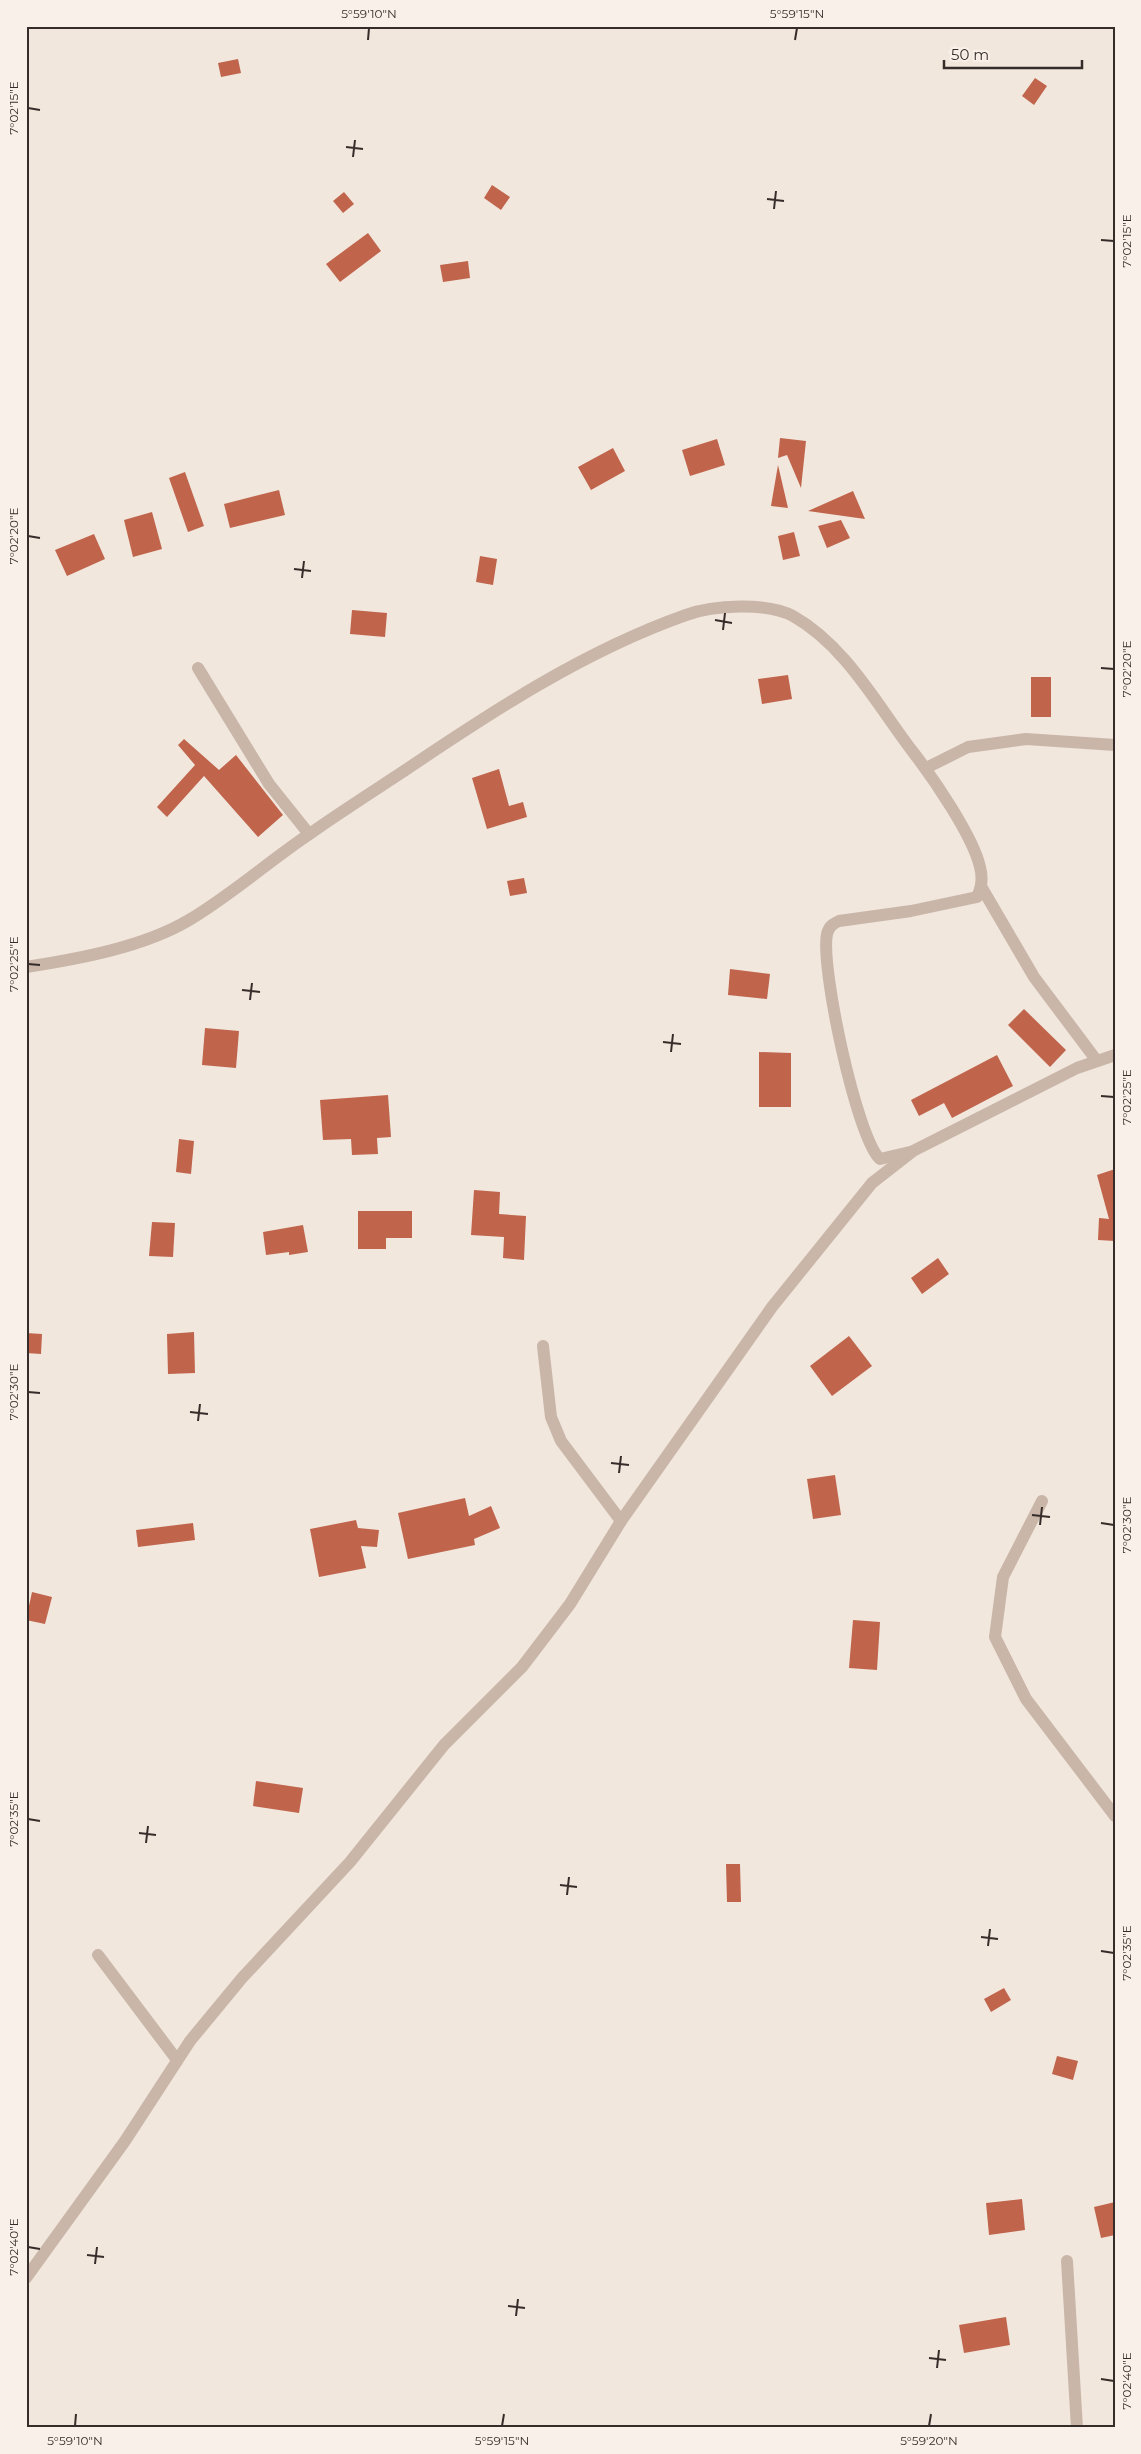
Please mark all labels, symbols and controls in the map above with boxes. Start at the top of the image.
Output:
text: 5°59'10"N [341,6,397,21]
text: 5°59'15"N [770,6,824,21]
scale bar [944,38,1081,70]
text: 50 m [951,45,989,64]
text: 7°02'15"E [6,81,21,135]
text: 7°02'15"E [1119,214,1134,268]
text: 7°02'20"E [6,508,21,564]
text: 7°02'20"E [1119,641,1134,697]
text: 7°02'25"E [6,936,21,992]
text: 7°02'25"E [1119,1069,1134,1125]
text: 7°02'30"E [6,1364,21,1420]
text: 7°02'30"E [1119,1497,1134,1553]
text: 7°02'35"E [6,1791,21,1847]
text: 7°02'35"E [1119,1925,1134,1981]
text: 7°02'40"E [6,2218,21,2276]
text: 7°02'40"E [1119,2352,1134,2410]
text: 5°59'10"N [47,2433,103,2448]
text: 5°59'15"N [475,2433,529,2448]
text: 5°59'20"N [900,2433,958,2448]

